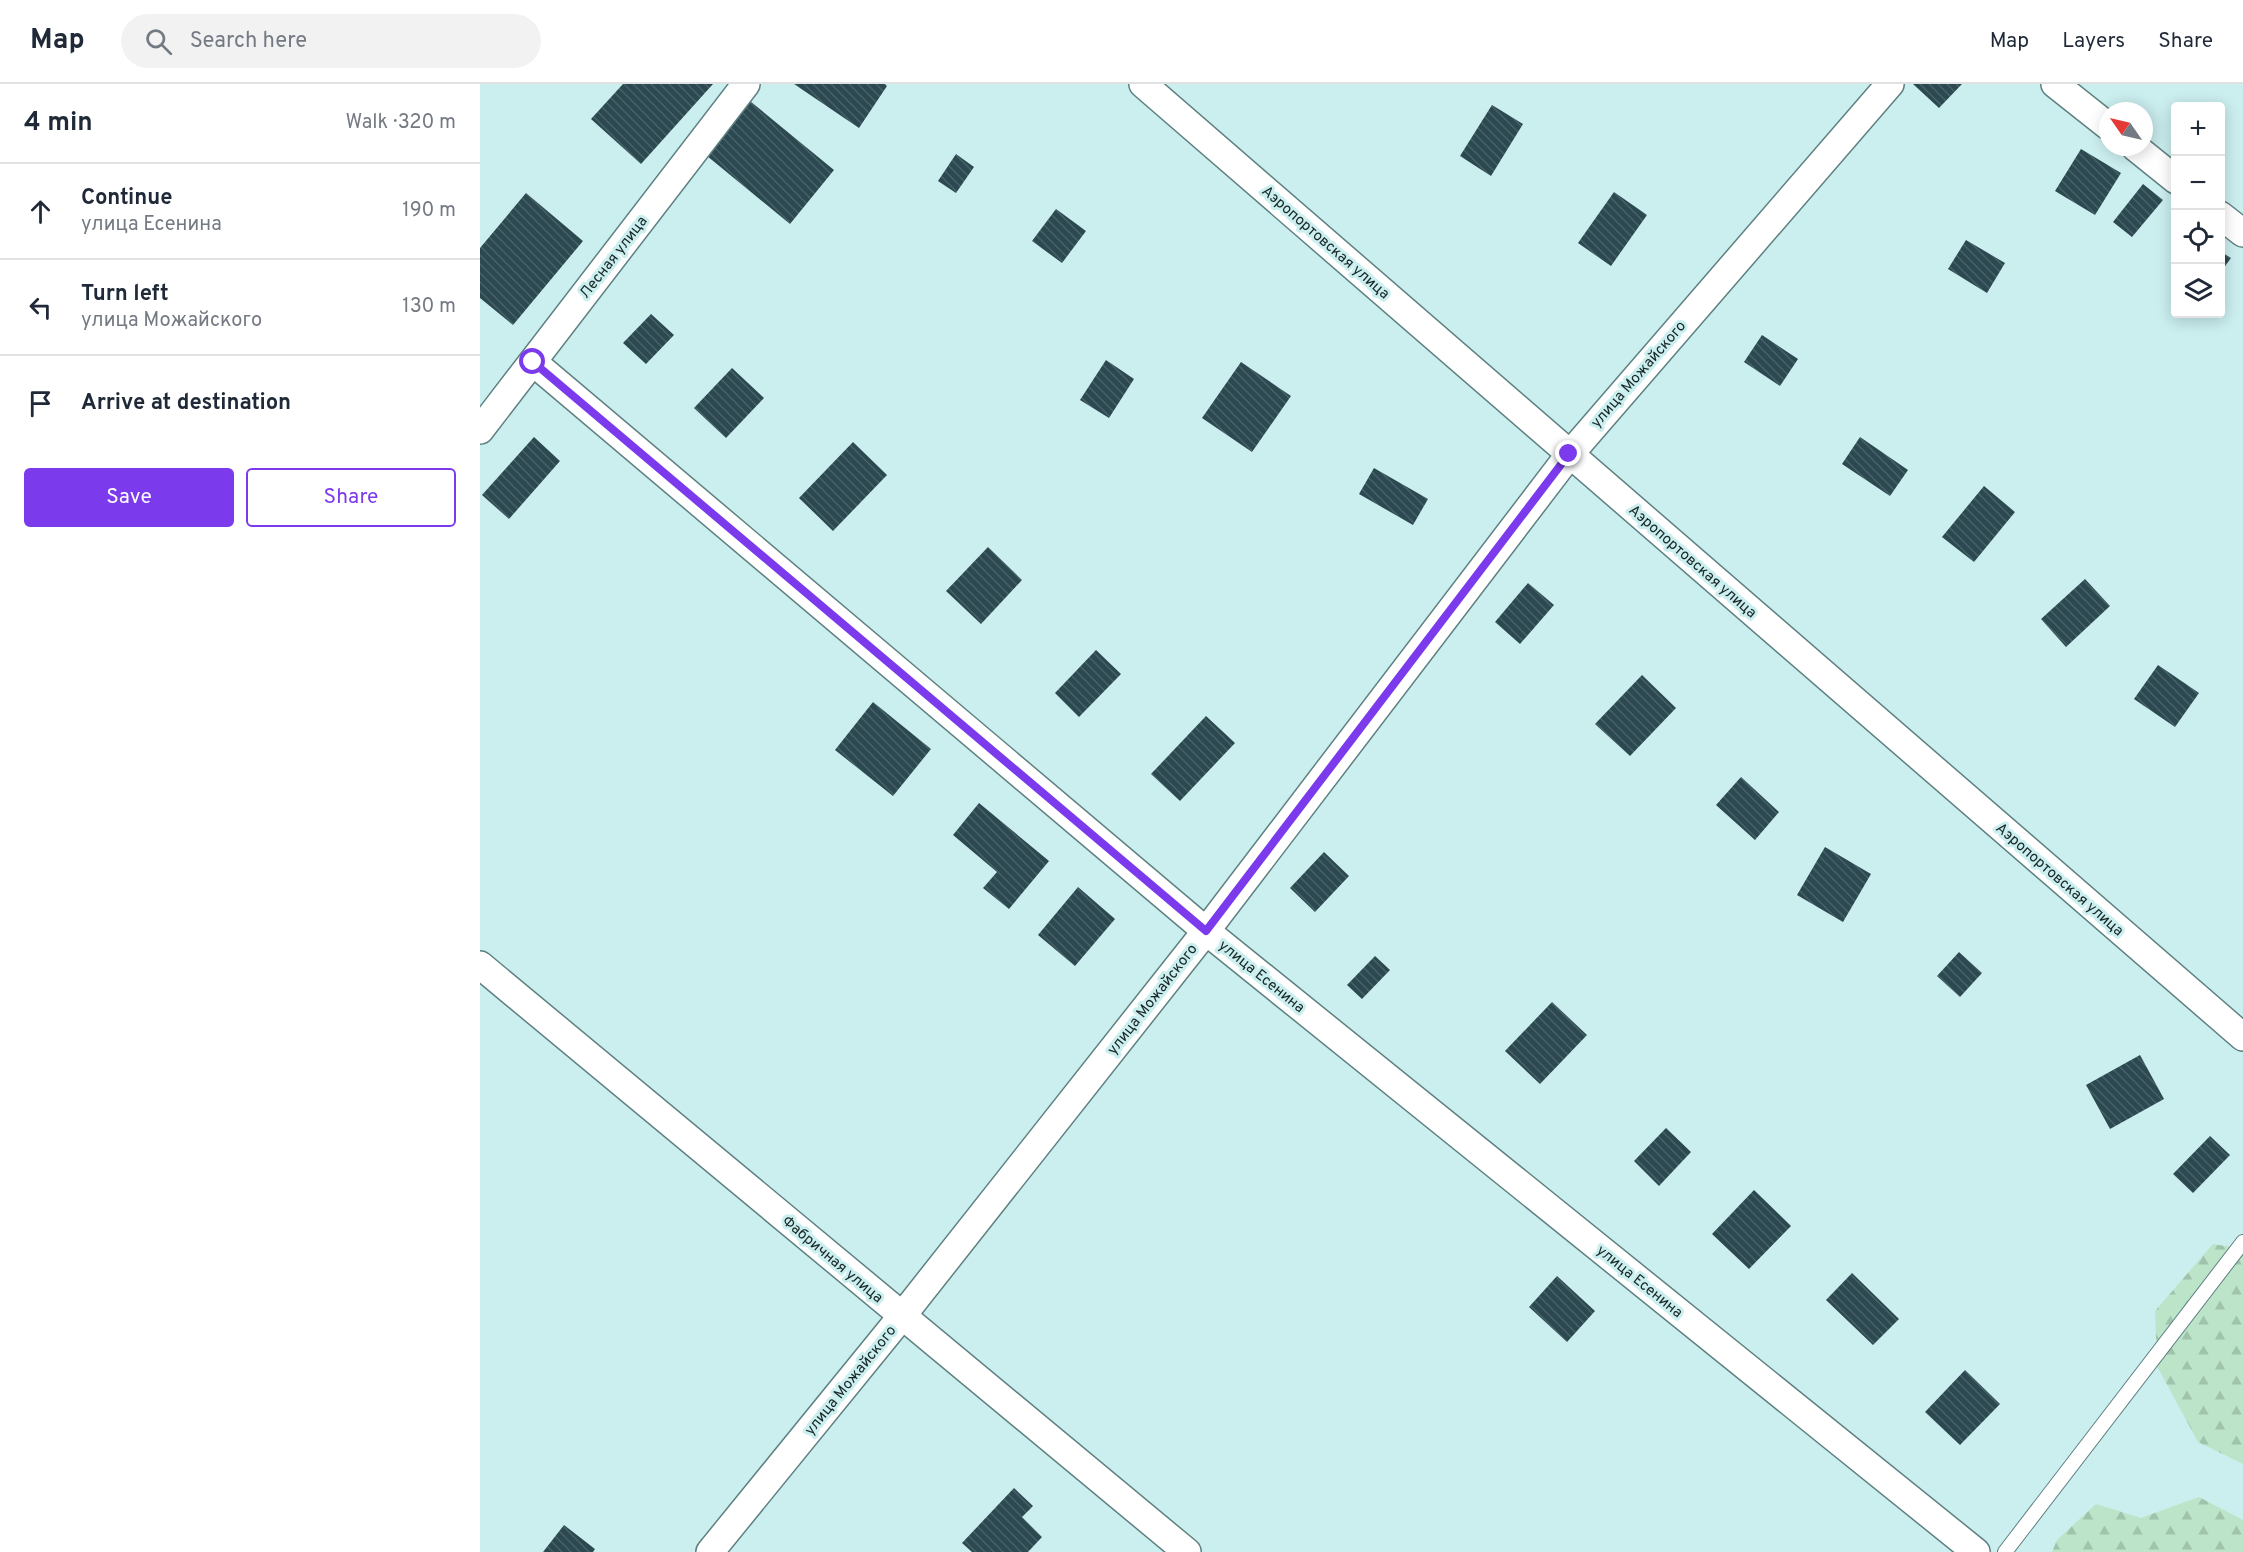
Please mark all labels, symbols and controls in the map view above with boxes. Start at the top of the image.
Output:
search box [121,14,541,68]
text: Map [30,23,85,59]
icon: search [142,25,175,58]
text: Search here [190,28,307,55]
text: Map [1990,28,2029,55]
text: Layers [2062,28,2125,55]
text: Share [2158,28,2213,55]
north arrow [2099,102,2153,156]
map controls [2171,102,2225,318]
button: + [2171,102,2225,156]
text: 4 min [24,107,93,140]
text: Walk · 320 m [346,110,456,136]
button: − [2171,156,2225,210]
street label: Аэропортовская улица [1257,182,1393,304]
text: Continue [81,185,172,212]
icon: ahead [24,195,57,228]
text: 190 m [402,198,456,224]
button: locate [2171,210,2225,264]
text: улица Есенина [81,212,222,238]
street label: Лесная улица [576,213,652,303]
button: layers [2171,264,2225,318]
text: Turn left [81,281,169,308]
icon: left [24,291,57,324]
text: 130 m [402,294,456,320]
text: улица Можайского [81,308,262,334]
street label: улица Можайского [1587,317,1691,432]
route start [519,348,545,374]
icon: arrive [24,387,57,420]
text: Arrive at destination [81,390,291,417]
route end [1555,440,1581,466]
button: Save [24,468,234,527]
button: Share [246,468,456,527]
street label: Аэропортовская улица [1624,501,1760,623]
street label: Аэропортовская улица [1991,819,2127,941]
street label: улица Есенина [1214,937,1308,1018]
street label: улица Можайского [1104,941,1202,1059]
street label: Фабричная улица [778,1212,887,1308]
street label: улица Есенина [1592,1242,1686,1323]
street label: улица Можайского [801,1322,901,1440]

